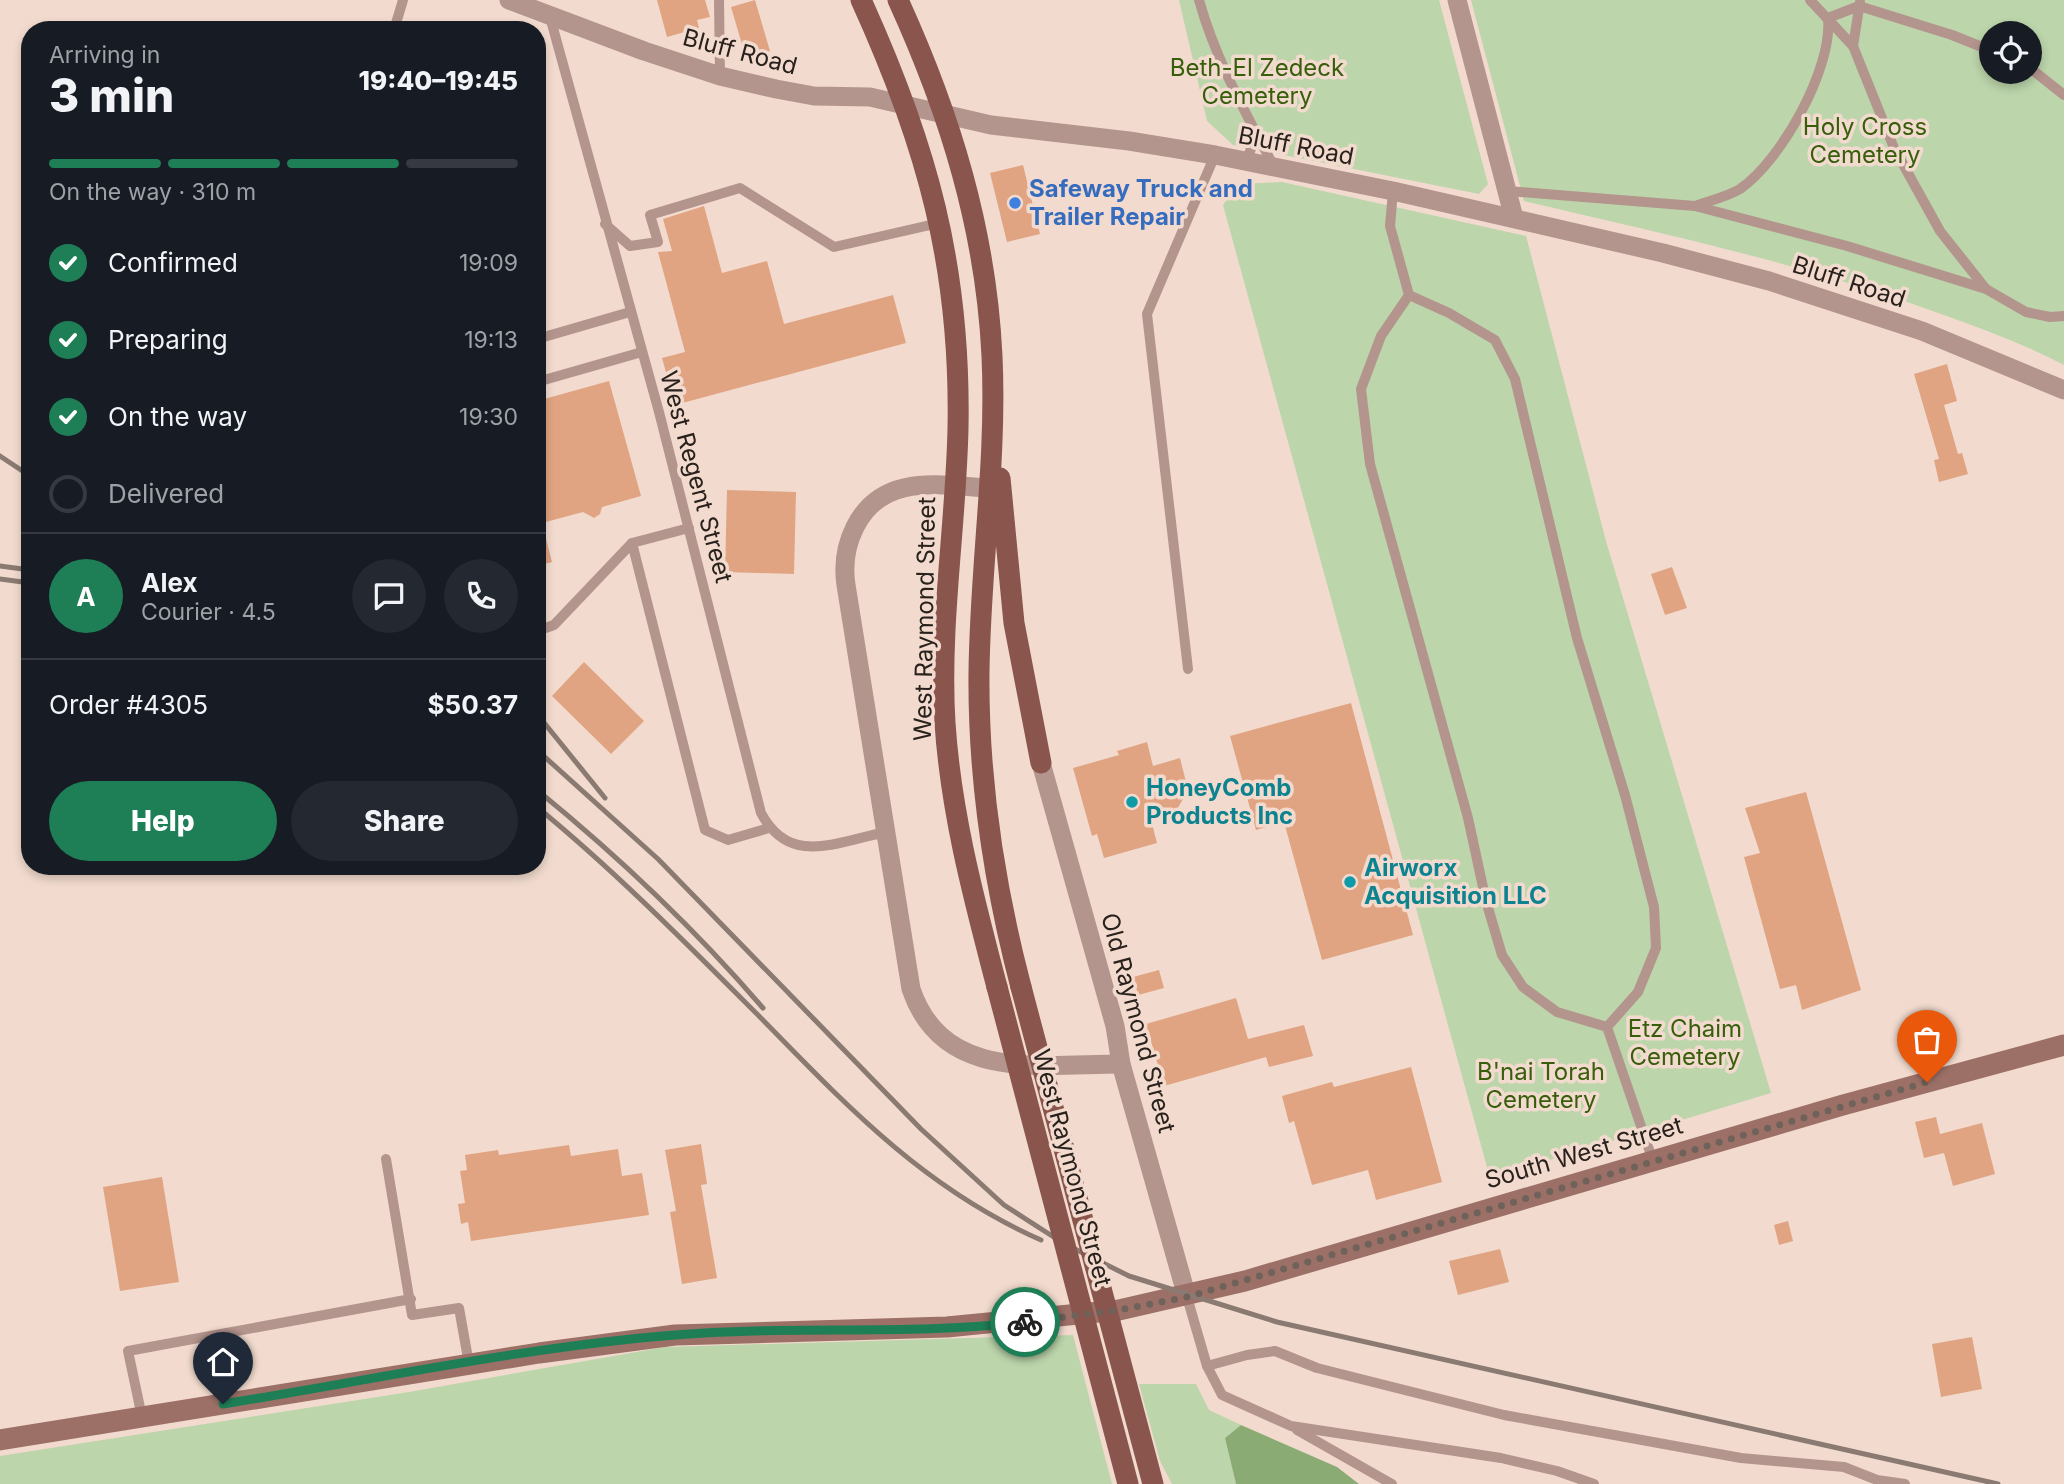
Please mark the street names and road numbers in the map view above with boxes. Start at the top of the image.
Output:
street label: Bluff Road [680,22,800,81]
street label: Bluff Road [1236,120,1356,171]
street label: Bluff Road [1789,250,1909,313]
street label: West Regent Street [654,368,739,586]
street label: West Raymond Street [908,496,941,741]
street label: Old Raymond Street [1095,910,1182,1136]
street label: West Raymond Street [1027,1046,1118,1290]
street label: South West Street [1482,1110,1686,1195]

